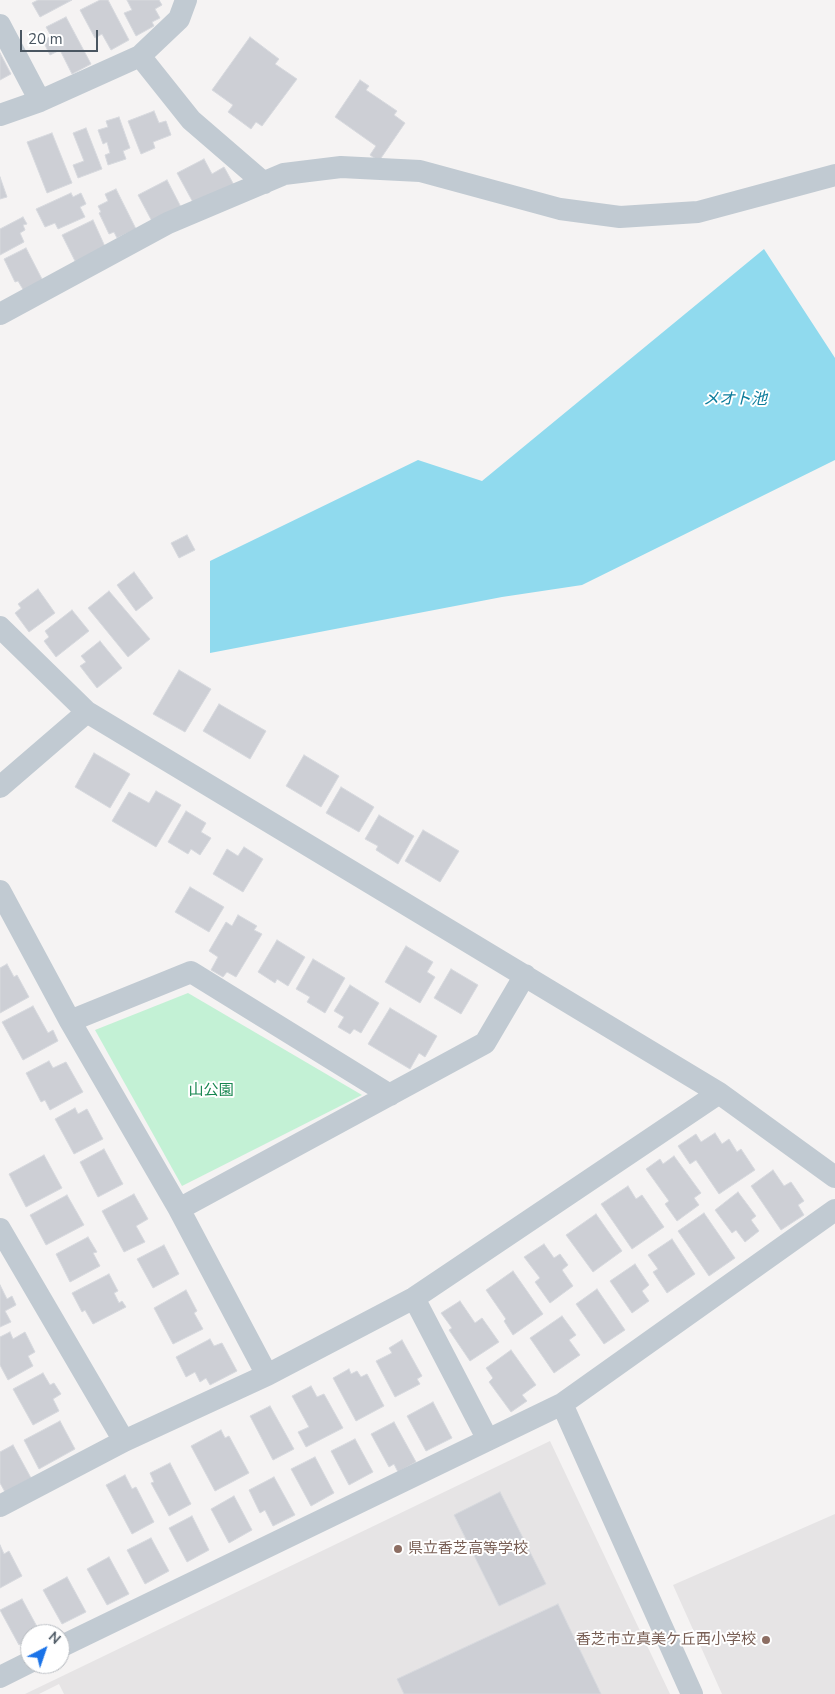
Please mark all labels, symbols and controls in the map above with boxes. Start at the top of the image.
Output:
scale bar [22,20,100,52]
text: 20 m [28,29,63,49]
water label: メオト池 [703,390,767,410]
park label: 山公園 [189,1082,233,1100]
place label: 県立香芝高等学校 [408,1540,528,1558]
marker: 県立香芝高等学校 [392,1543,404,1555]
north arrow [20,1624,70,1674]
text: N [44,1627,65,1649]
place label: 香芝市立真美ケ丘西小学校 [576,1631,756,1649]
marker: 香芝市立真美ケ丘西小学校 [760,1634,772,1646]

